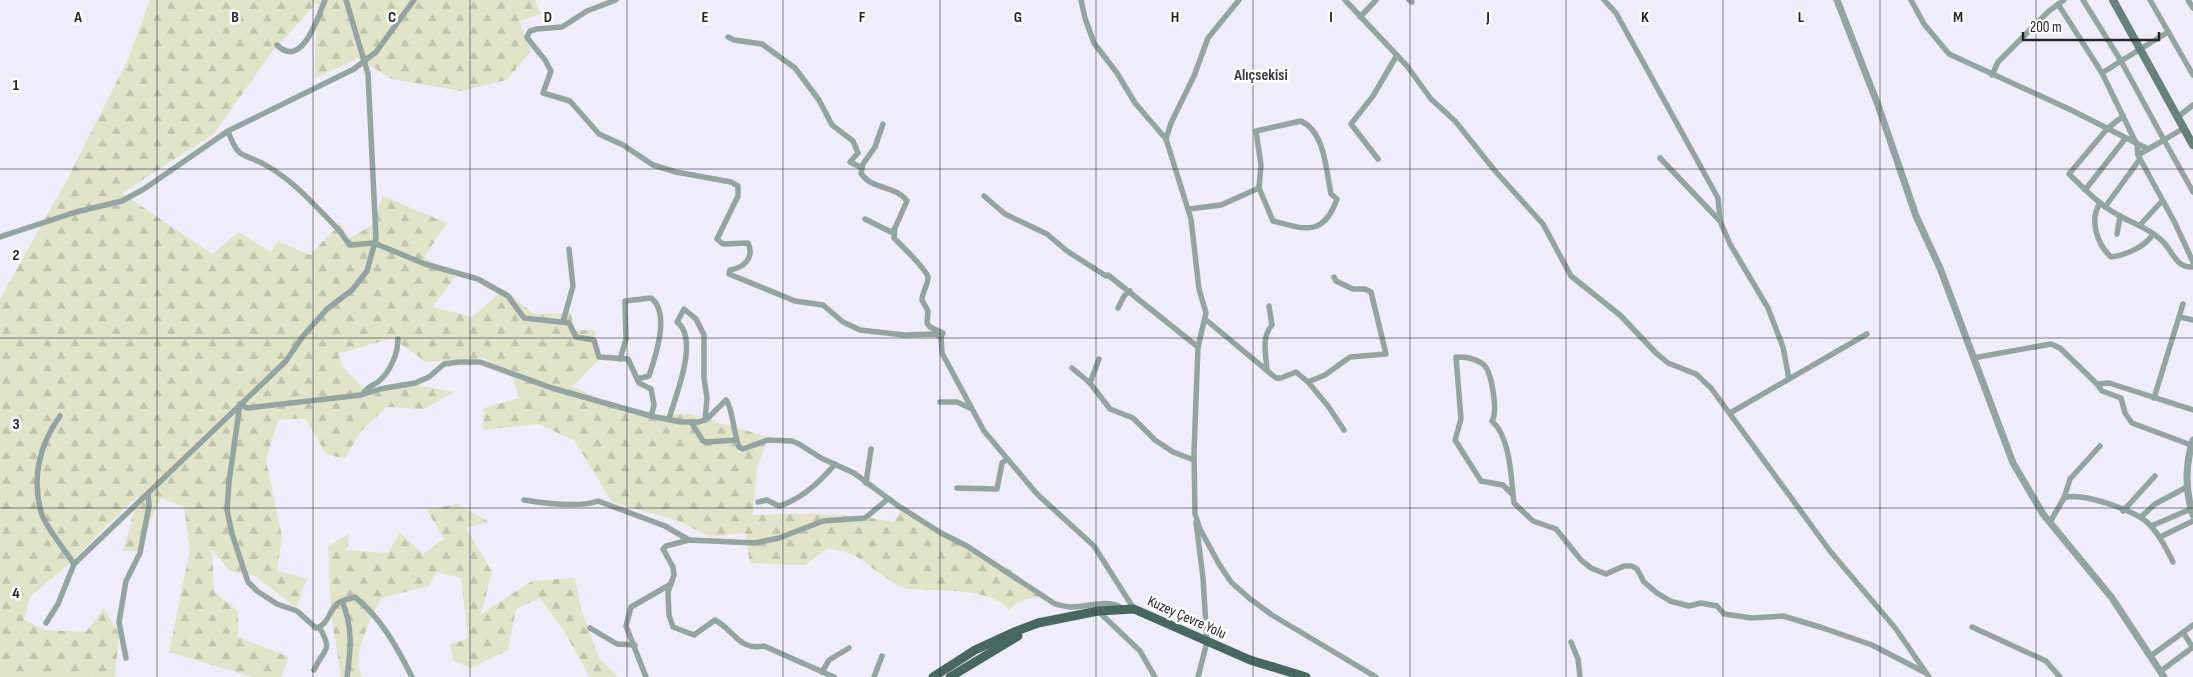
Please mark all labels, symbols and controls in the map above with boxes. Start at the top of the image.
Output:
text: A [73,8,82,27]
text: B [231,8,239,27]
text: C [388,8,396,27]
text: D [544,8,552,27]
text: E [702,8,709,27]
text: F [859,8,866,27]
text: G [1014,8,1022,27]
text: H [1171,8,1179,27]
text: I [1329,8,1333,27]
text: J [1485,8,1490,27]
text: K [1641,8,1649,27]
text: L [1798,8,1805,27]
text: M [1953,8,1963,27]
scale bar [2023,10,2159,42]
text: 200 m [2030,18,2062,37]
district label: Alıçsekisi [1233,66,1288,85]
text: 1 [13,76,20,95]
text: 2 [12,246,20,265]
text: 3 [12,415,20,434]
text: 4 [12,584,20,603]
street label: Kuzey Çevre Yolu [1144,592,1229,643]

